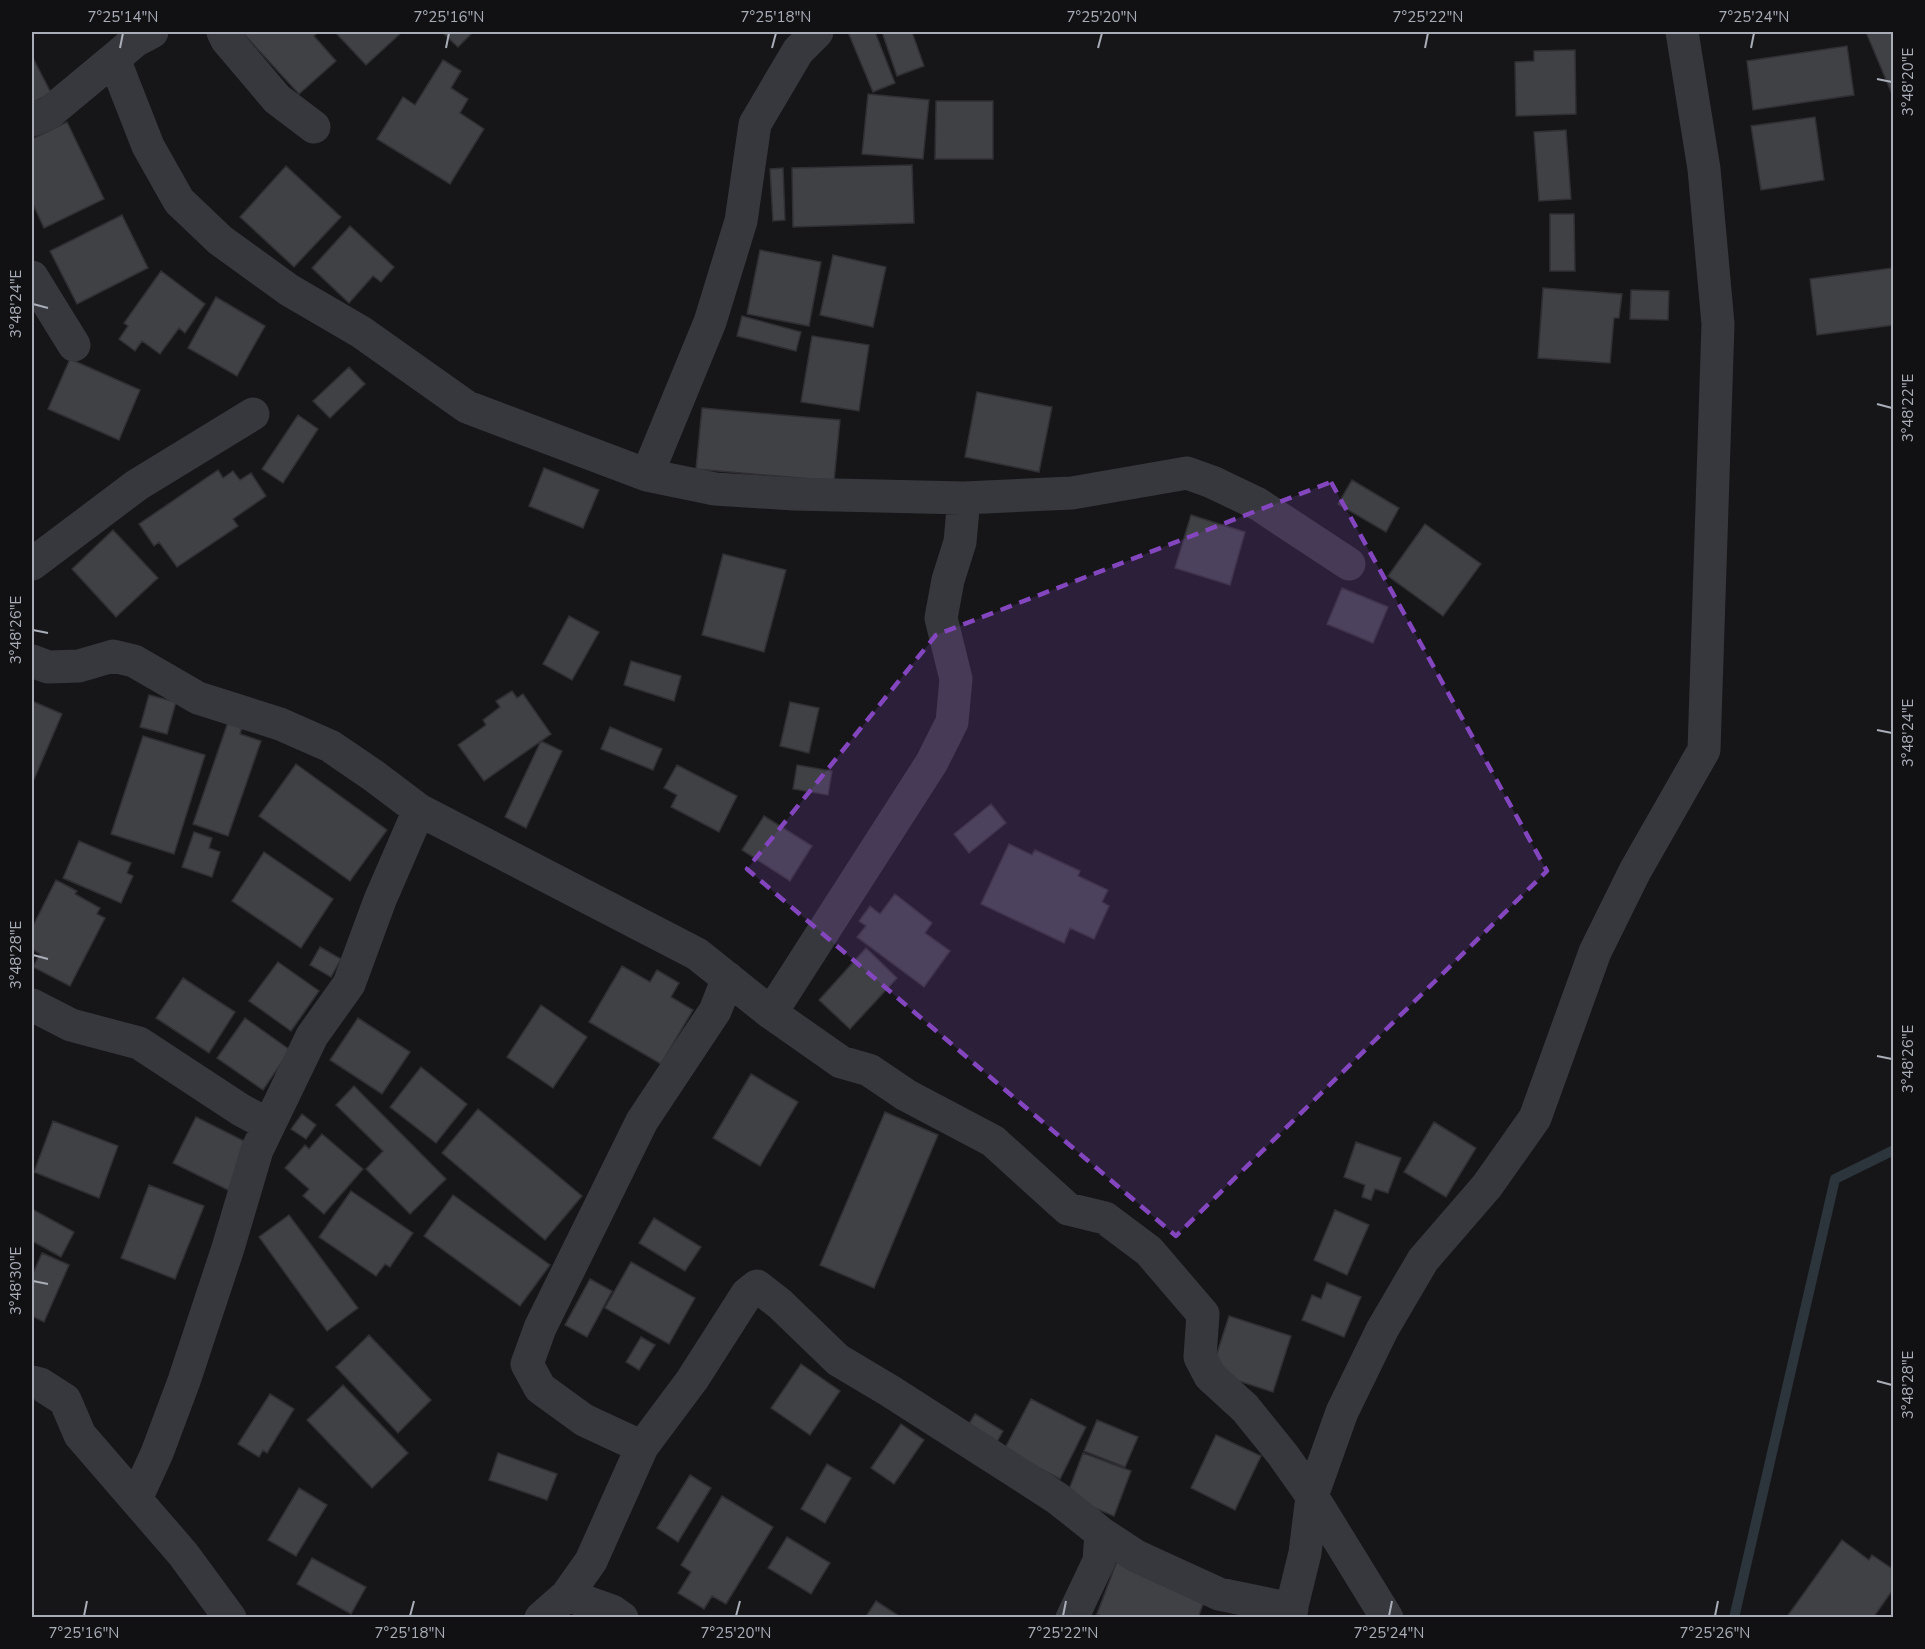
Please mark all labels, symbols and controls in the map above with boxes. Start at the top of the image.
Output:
text: 7°25'14"N [88,7,158,27]
text: 7°25'16"N [414,7,484,27]
text: 7°25'18"N [741,7,811,27]
text: 7°25'20"N [1067,7,1137,27]
text: 7°25'22"N [1393,7,1463,27]
text: 7°25'24"N [1719,7,1789,27]
text: 3°48'20"E [1898,48,1918,116]
text: 3°48'24"E [6,270,26,338]
text: 3°48'22"E [1898,374,1918,442]
text: 3°48'26"E [6,596,26,664]
text: 3°48'24"E [1898,699,1918,767]
text: 3°48'28"E [6,921,26,989]
text: 3°48'26"E [1898,1025,1918,1093]
text: 3°48'30"E [6,1247,26,1315]
text: 3°48'28"E [1898,1351,1918,1419]
text: 7°25'16"N [49,1623,119,1643]
text: 7°25'18"N [375,1623,445,1643]
text: 7°25'20"N [701,1623,771,1643]
text: 7°25'22"N [1028,1623,1098,1643]
text: 7°25'24"N [1354,1623,1424,1643]
text: 7°25'26"N [1680,1623,1750,1643]

